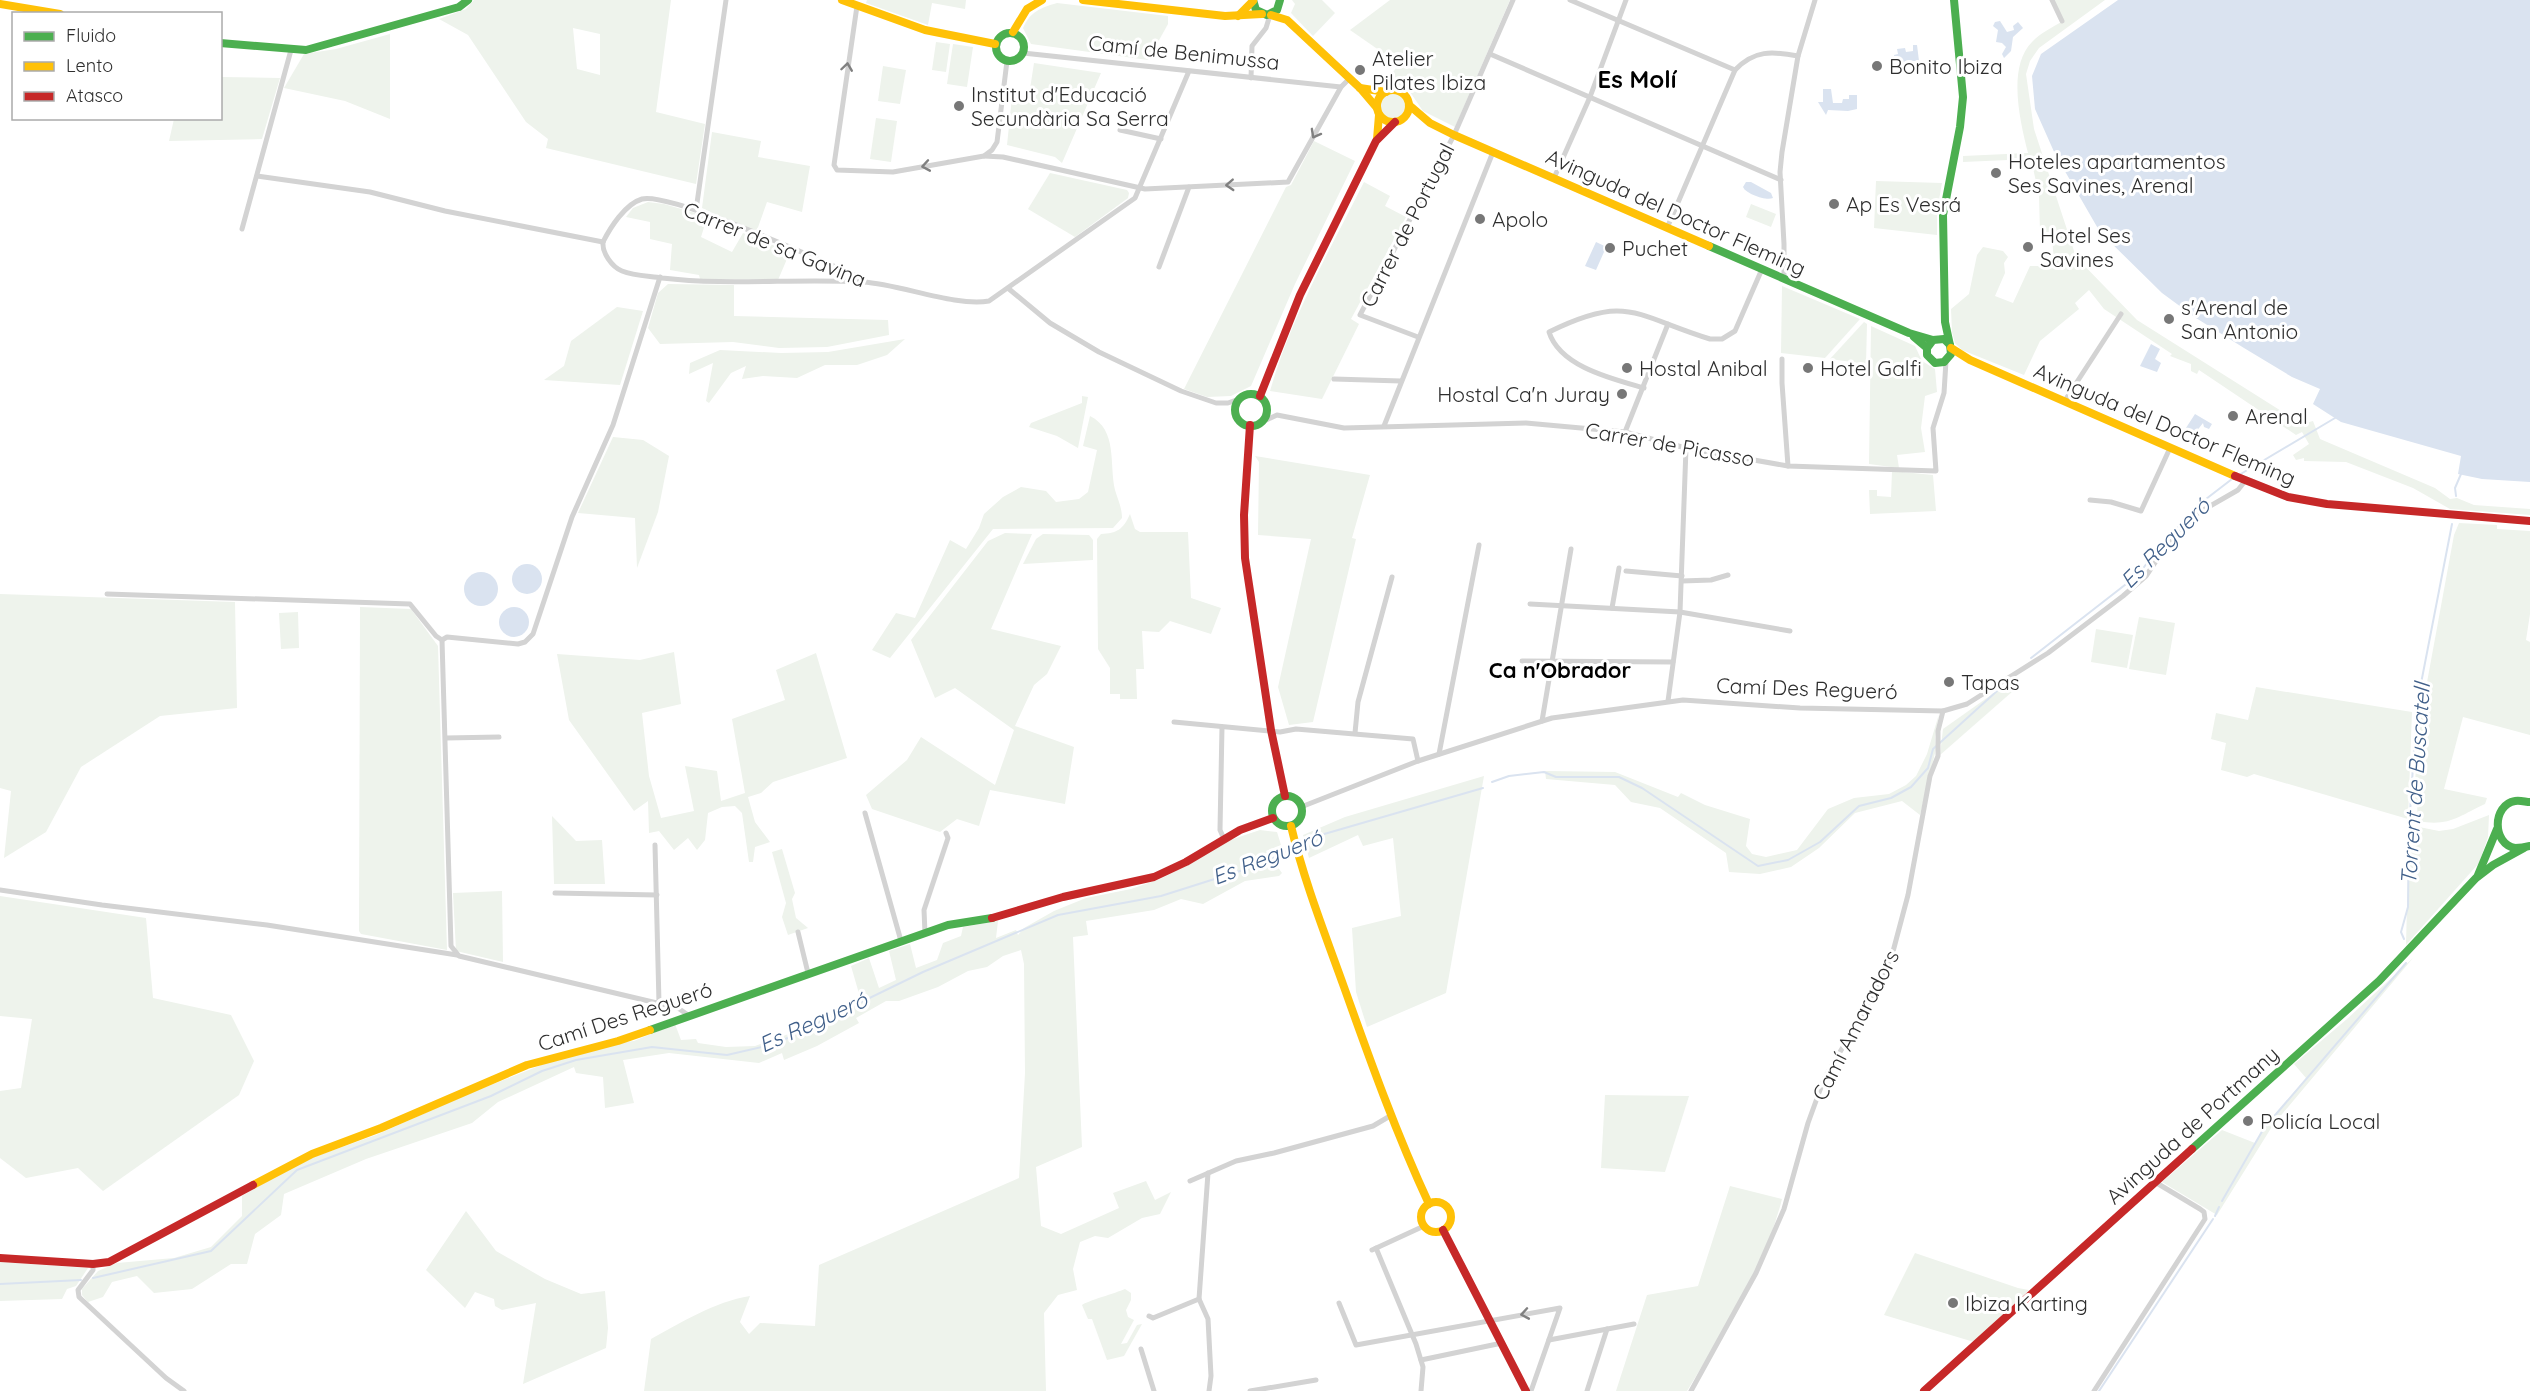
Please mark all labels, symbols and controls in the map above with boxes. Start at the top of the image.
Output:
legend [12,12,222,120]
text: Fluido [66,24,116,47]
street label: Camí de Benimussa [1087,29,1281,75]
place label: Atelier Pilates Ibiza [1372,45,1486,95]
place label: Bonito Ibiza [1889,53,2003,79]
text: Lento [66,54,113,77]
marker: Bonito Ibiza [1870,59,1884,73]
one-way arrow [841,62,853,71]
marker: Atelier Pilates Ibiza [1353,63,1367,77]
district label: Es Molí [1598,64,1678,94]
place label: Institut d'Educació Secundària Sa Serra [971,81,1169,131]
text: Atasco [66,84,123,107]
marker: Institut d'Educació Secundària Sa Serra [952,99,966,113]
one-way arrow [1310,128,1322,139]
street label: Carrer de Portugal [1354,139,1460,311]
street label: Avinguda del Doctor Fleming [1542,143,1810,281]
place label: Hoteles apartamentos Ses Savines, Arenal [2008,148,2226,198]
one-way arrow [922,159,932,172]
marker: Hoteles apartamentos Ses Savines, Arenal [1989,166,2003,180]
one-way arrow [1225,178,1234,191]
place label: Ap Es Vesrá [1846,191,1961,217]
street label: Carrer de sa Gavina [680,196,870,292]
marker: Ap Es Vesrá [1827,197,1841,211]
place label: Apolo [1492,206,1548,232]
marker: Apolo [1473,212,1487,226]
place label: Hotel Ses Savines [2040,222,2131,272]
place label: Puchet [1622,235,1688,261]
marker: Hotel Ses Savines [2021,240,2035,254]
marker: Puchet [1603,241,1617,255]
place label: s'Arenal de San Antonio [2181,294,2298,344]
marker: s'Arenal de San Antonio [2162,312,2176,326]
place label: Hostal Anibal [1639,355,1768,381]
place label: Hotel Galfi [1820,355,1922,381]
street label: Avinguda del Doctor Fleming [2030,357,2300,491]
marker: Hostal Anibal [1620,361,1634,375]
marker: Hotel Galfi [1801,361,1815,375]
place label: Hostal Ca'n Juray [1437,381,1610,407]
marker: Hostal Ca'n Juray [1615,387,1629,401]
place label: Arenal [2245,403,2308,429]
marker: Arenal [2226,409,2240,423]
street label: Carrer de Picasso [1583,416,1757,472]
water label: Es Regueró [2114,491,2217,594]
district label: Ca n'Obrador [1489,656,1632,684]
place label: Tapas [1961,669,2020,695]
street label: Camí Des Regueró [1716,672,1898,704]
marker: Tapas [1942,675,1956,689]
water label: Torrent de Buscatell [2394,679,2436,886]
water label: Es Regueró [1208,823,1328,891]
street label: Camí Amaradors [1806,946,1904,1104]
street label: Camí Des Regueró [535,976,715,1056]
water label: Es Regueró [754,985,873,1058]
street label: Avinguda de Portmany [2100,1041,2284,1209]
place label: Policía Local [2260,1108,2380,1134]
marker: Policía Local [2241,1114,2255,1128]
place label: Ibiza Karting [1965,1290,2088,1316]
marker: Ibiza Karting [1946,1296,1960,1310]
one-way arrow [1521,1307,1531,1320]

